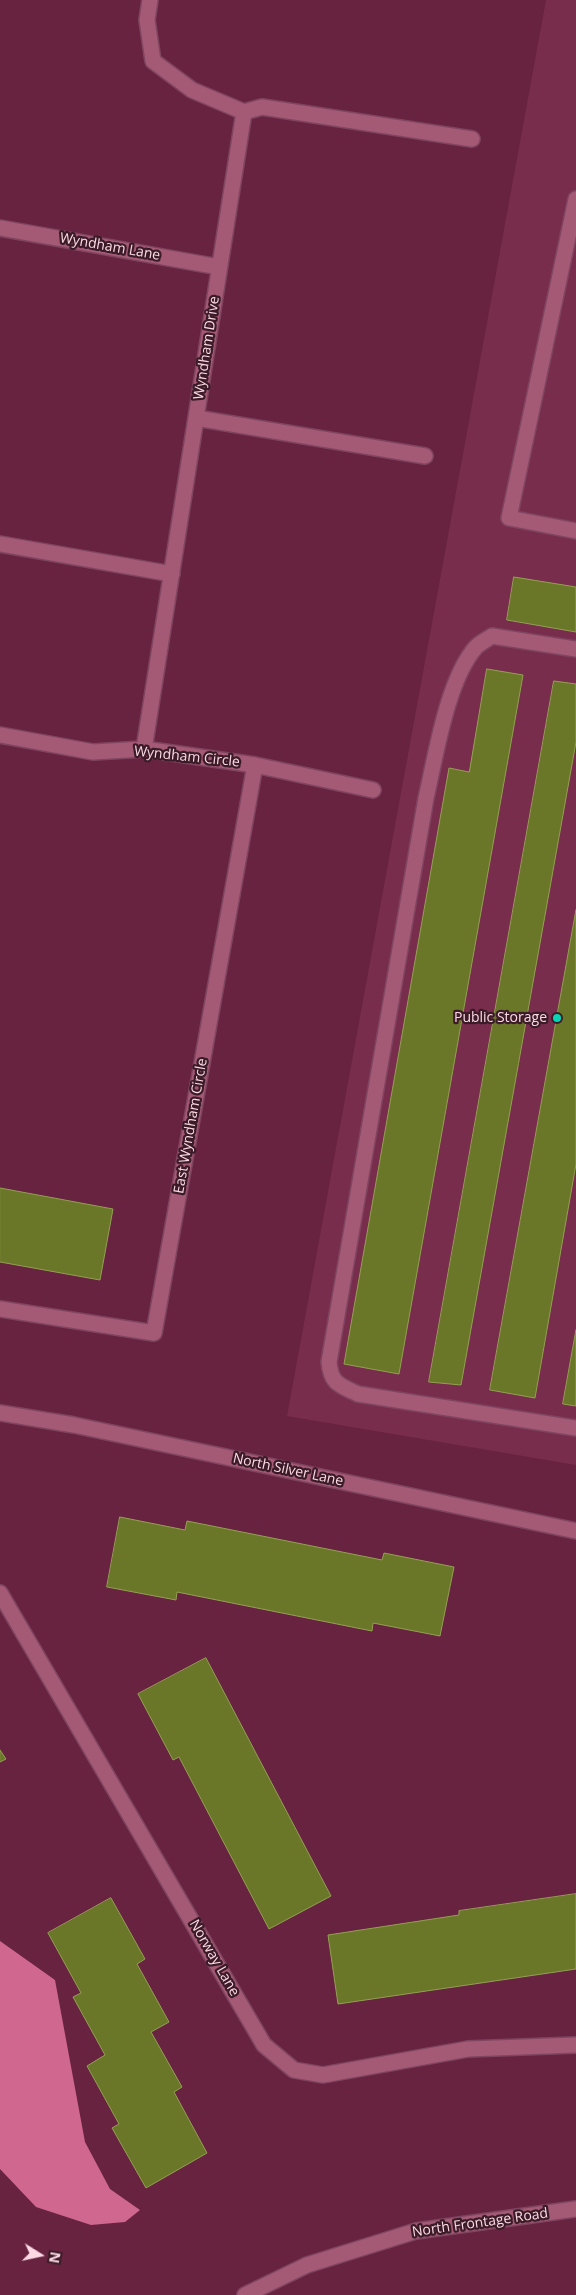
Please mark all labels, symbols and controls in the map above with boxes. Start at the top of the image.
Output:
street label: Wyndham Lane [59,230,161,264]
street label: Wyndham Drive [191,295,223,401]
street label: Wyndham Circle [133,743,241,771]
place label: Public Storage [454,1010,547,1026]
marker: Public Storage [551,1012,563,1024]
street label: East Wyndham Circle [171,1057,211,1195]
street label: North Silver Lane [231,1450,345,1490]
street label: Norway Lane [185,1917,243,1999]
street label: North Frontage Road [411,2205,549,2241]
north arrow [15,2230,65,2280]
text: N [45,2250,66,2265]

